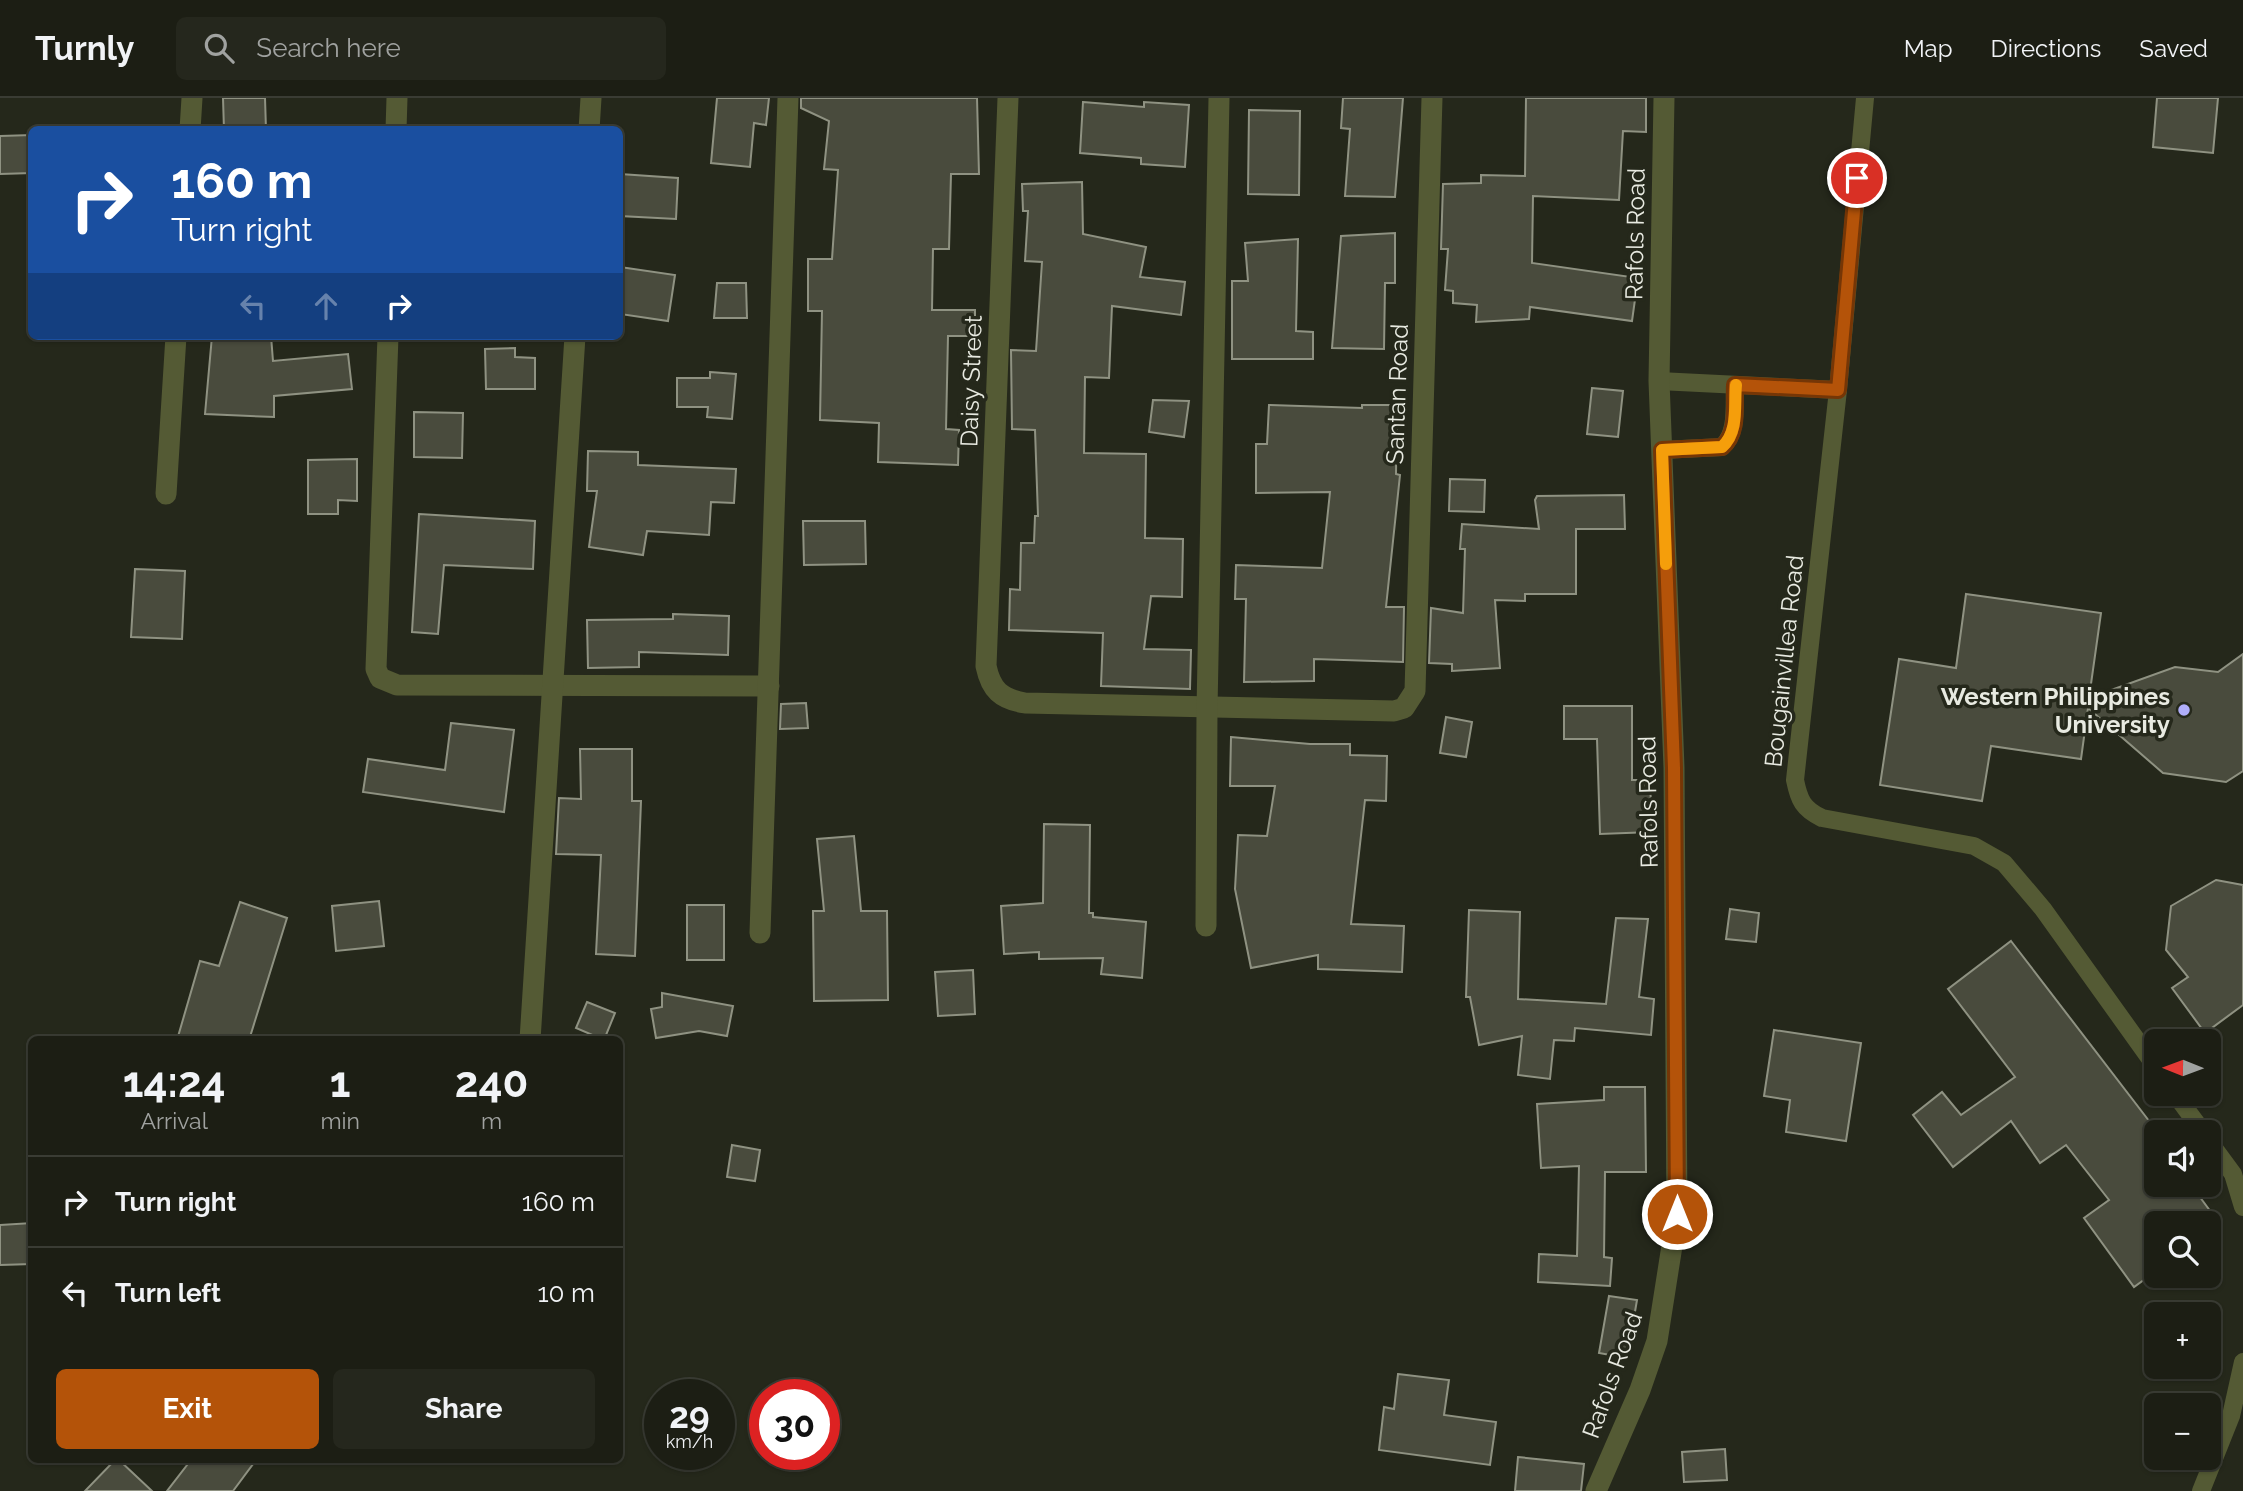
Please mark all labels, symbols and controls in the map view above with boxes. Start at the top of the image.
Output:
search box [176,17,666,80]
text: Turnly [35,29,134,68]
icon: search [200,29,238,67]
text: Search here [256,33,401,63]
text: Map [1904,34,1953,63]
text: Directions [1991,34,2101,63]
text: Saved [2139,34,2208,63]
pin [1827,148,1887,208]
text: 160 m [171,152,312,209]
icon: right [56,154,147,245]
icon: arrive [1838,159,1876,197]
street label: Rafols Road [1619,168,1651,300]
text: Turn right [171,211,312,248]
icon: left [234,287,272,325]
icon: ahead [307,287,345,325]
icon: right [380,287,418,325]
street label: Daisy Street [954,315,988,447]
street label: Santan Road [1380,323,1414,465]
street label: Bougainvillea Road [1758,553,1810,769]
place label: Western Philippines University [1941,682,2170,739]
marker: Western Philippines University [2176,702,2192,718]
street label: Rafols Road [1632,736,1664,868]
north arrow [2144,1029,2221,1106]
map controls [2144,1029,2221,1470]
text: 14:24 [123,1058,226,1107]
text: 1 [330,1058,351,1107]
text: 240 [455,1058,528,1107]
text: Arrival [140,1107,208,1134]
text: min [320,1107,360,1134]
text: m [481,1107,502,1134]
button: sound [2144,1120,2221,1197]
position arrow [1640,1177,1714,1251]
icon: right [56,1183,94,1221]
text: Turn right [115,1187,236,1217]
text: 160 m [522,1187,595,1217]
button: search [2144,1211,2221,1288]
icon: left [56,1274,94,1312]
text: Turn left [115,1278,221,1308]
text: 10 m [537,1278,595,1308]
button: + [2144,1302,2221,1379]
street label: Rafols Road [1576,1308,1648,1442]
button: Exit [56,1369,319,1449]
button: Share [333,1369,595,1449]
speed limit sign: 30 [749,1379,840,1470]
button: − [2144,1393,2221,1470]
text: 29 [669,1395,710,1436]
text: km/h [666,1431,713,1452]

